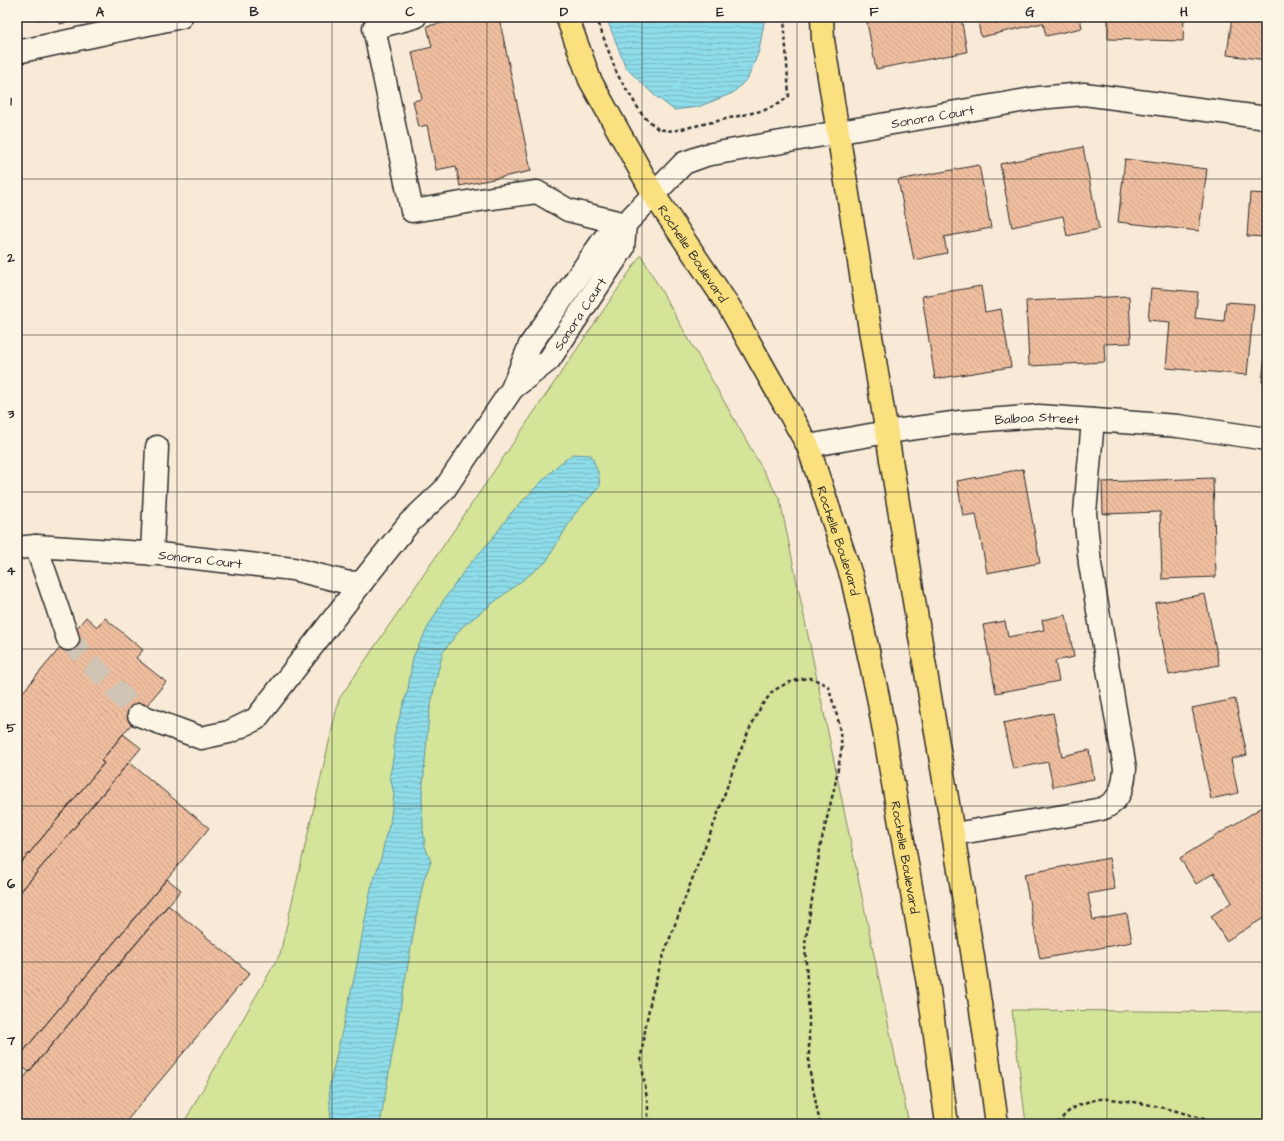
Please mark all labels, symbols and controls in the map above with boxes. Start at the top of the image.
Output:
text: A [96,3,105,21]
text: B [249,3,259,21]
text: C [405,3,415,21]
text: D [560,3,569,21]
text: E [716,3,724,21]
text: F [869,3,879,21]
text: G [1025,3,1035,21]
text: H [1180,3,1188,21]
text: 1 [10,92,12,110]
street label: Sonora Court [890,101,976,133]
street label: Rochelle Boulevard [653,202,732,307]
text: 2 [6,249,15,267]
street label: Sonora Court [550,274,611,354]
text: 3 [7,405,15,423]
street label: Balboa Street [994,408,1080,429]
street label: Rochelle Boulevard [812,484,864,598]
street label: Sonora Court [157,546,244,573]
text: 4 [7,562,16,580]
text: 5 [6,719,16,737]
street label: Rochelle Boulevard [886,800,924,916]
text: 6 [7,875,16,893]
text: 7 [6,1032,16,1050]

